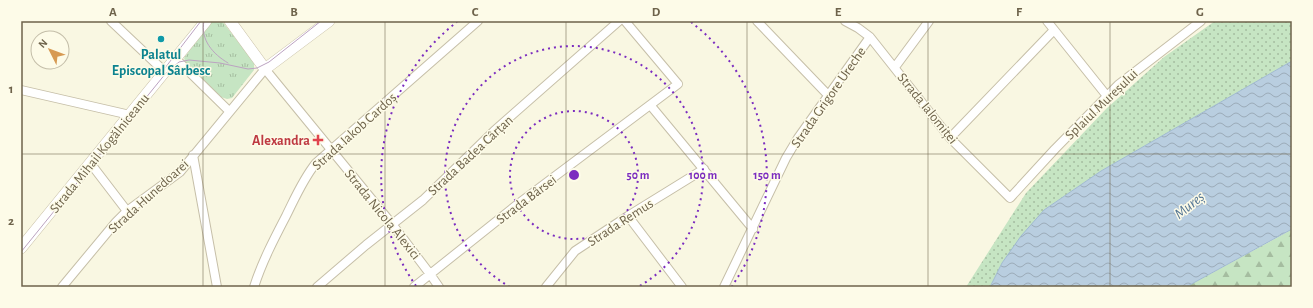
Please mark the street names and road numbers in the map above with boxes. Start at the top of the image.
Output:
street label: Strada Grigore Ureche [789,45,869,150]
street label: Splaiul Mureșului [1063,67,1141,143]
street label: Strada Ialomiței [894,71,960,147]
street label: Strada Iakob Cardoș [310,90,400,174]
street label: Strada Mihail Kogălniceanu [47,91,152,216]
street label: Strada Badea Cârțan [425,113,517,199]
street label: Strada Hunedoarei [106,157,192,236]
street label: Strada Nicola Alexici [342,167,423,262]
street label: Strada Bârsei [494,173,559,227]
street label: Strada Remus [585,196,656,249]

